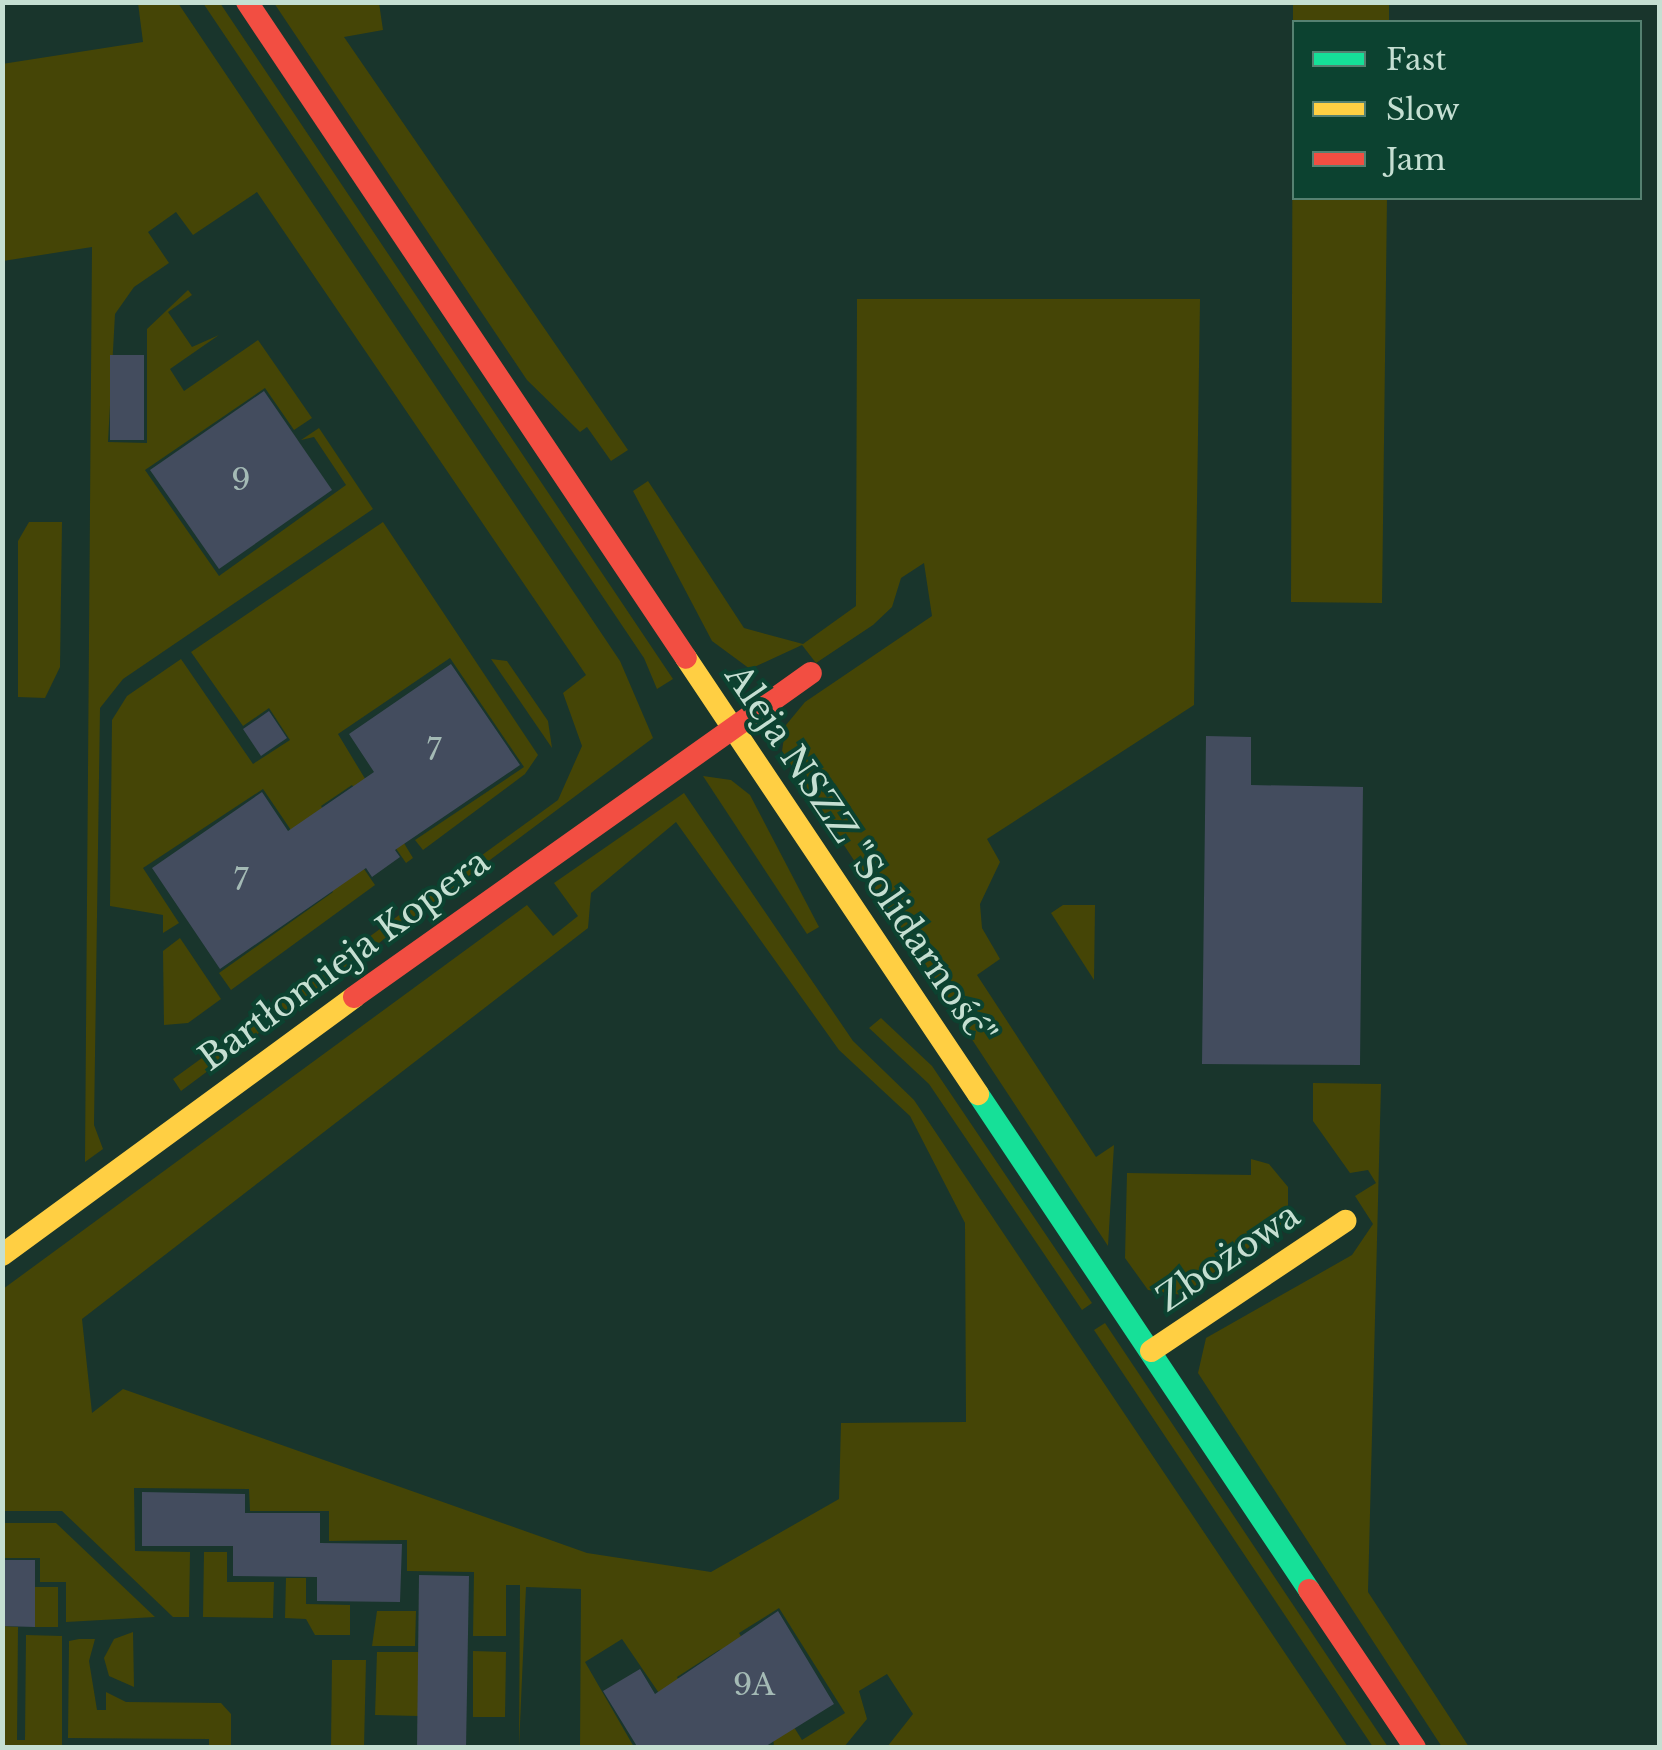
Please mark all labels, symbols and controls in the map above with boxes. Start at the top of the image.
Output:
legend [1292,20,1642,200]
text: Fast [1386,41,1447,78]
text: Slow [1386,91,1460,128]
text: Jam [1386,141,1446,178]
house number: 9 [231,462,251,498]
street label: Aleja NSZZ "Solidarność" [716,656,1004,1054]
house number: 7 [426,732,442,768]
street label: Bartłomieja Kopera [190,840,498,1080]
house number: 7 [233,862,249,898]
street label: Zbożowa [1149,1194,1307,1320]
house number: 9A [733,1667,775,1703]

